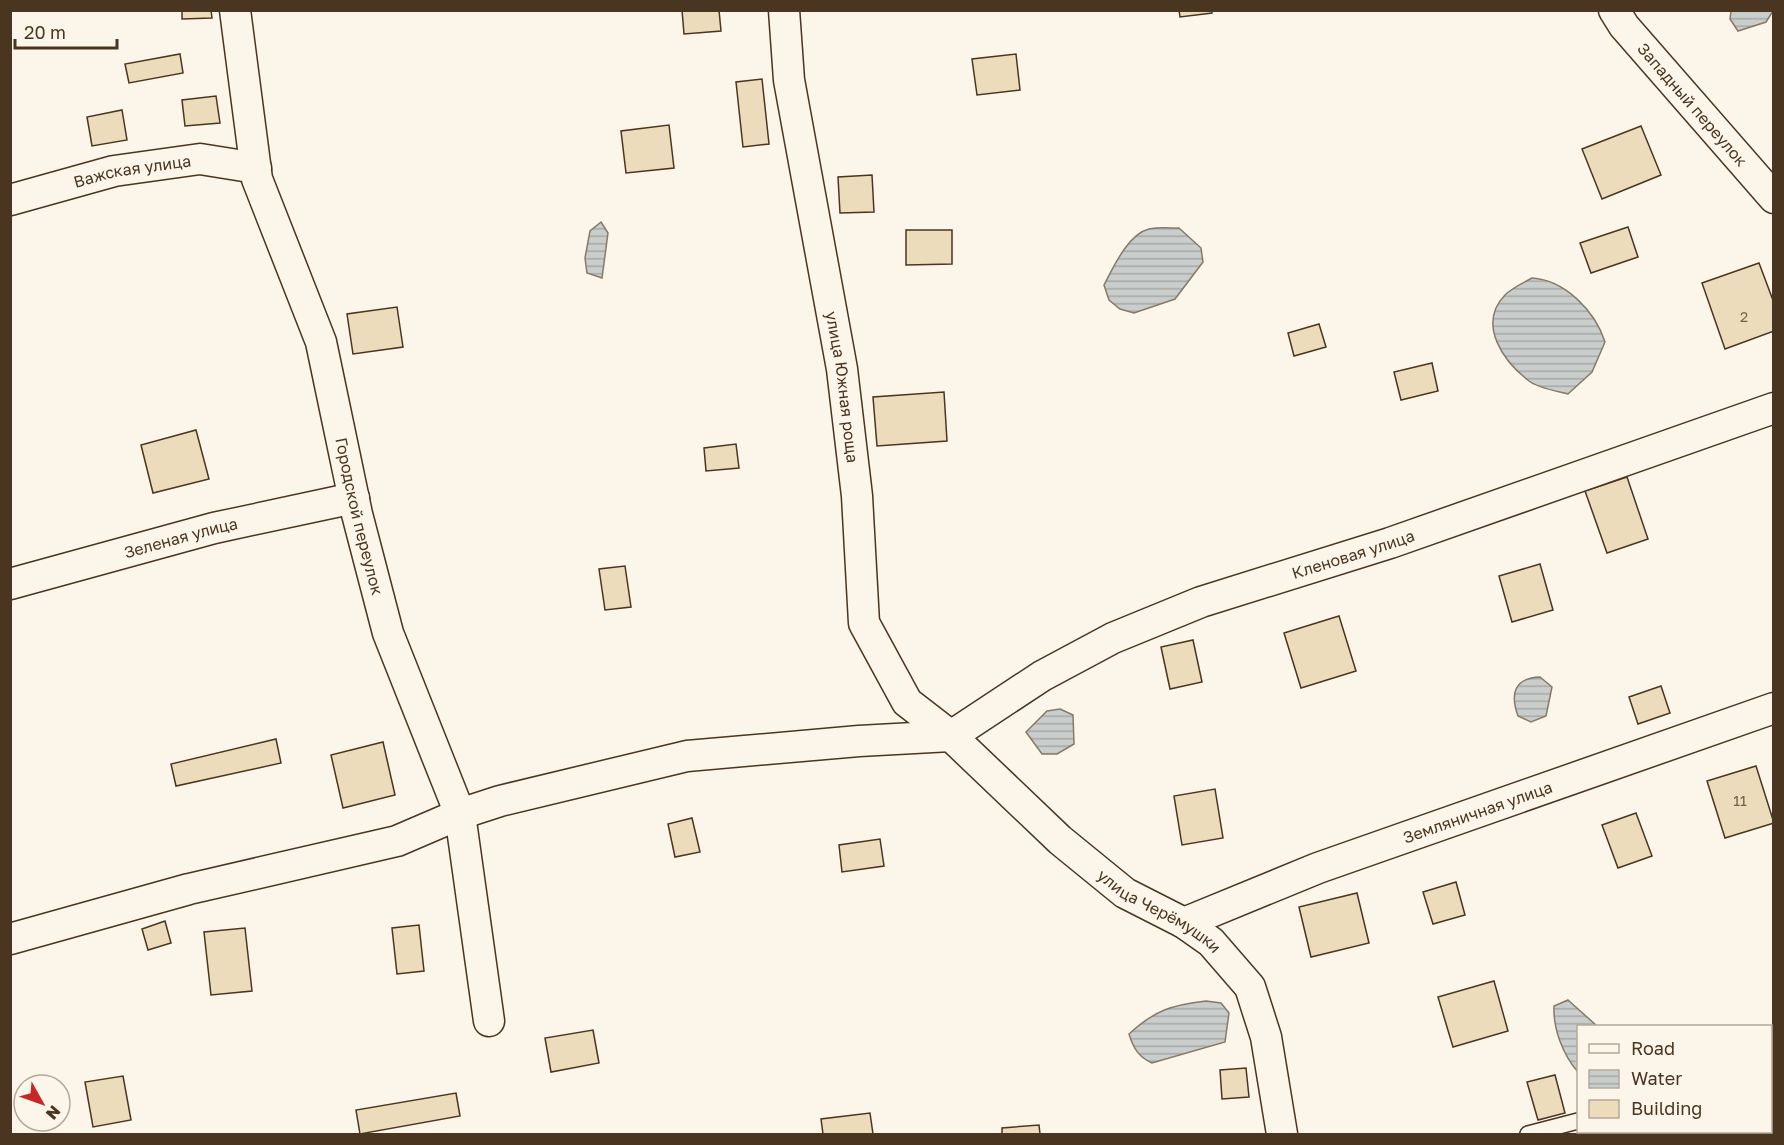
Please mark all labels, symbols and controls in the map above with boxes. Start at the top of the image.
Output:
scale bar [15,12,117,50]
text: 20 m [24,21,66,43]
street label: Западный переулок [1633,39,1752,170]
street label: Важская улица [71,150,192,192]
house number: 2 [1740,308,1748,325]
street label: улица Южная роща [822,310,863,464]
street label: Городской переулок [331,436,388,597]
street label: Зеленая улица [122,513,239,562]
street label: Кленовая улица [1289,525,1417,583]
street label: Земляничная улица [1400,777,1555,847]
house number: 11 [1733,792,1747,809]
street label: улица Черёмушки [1094,865,1226,957]
legend [1577,1025,1772,1133]
text: Road [1631,1037,1675,1059]
text: Water [1631,1067,1682,1089]
north arrow [12,1073,72,1133]
text: Building [1631,1097,1702,1119]
text: N [42,1102,65,1124]

